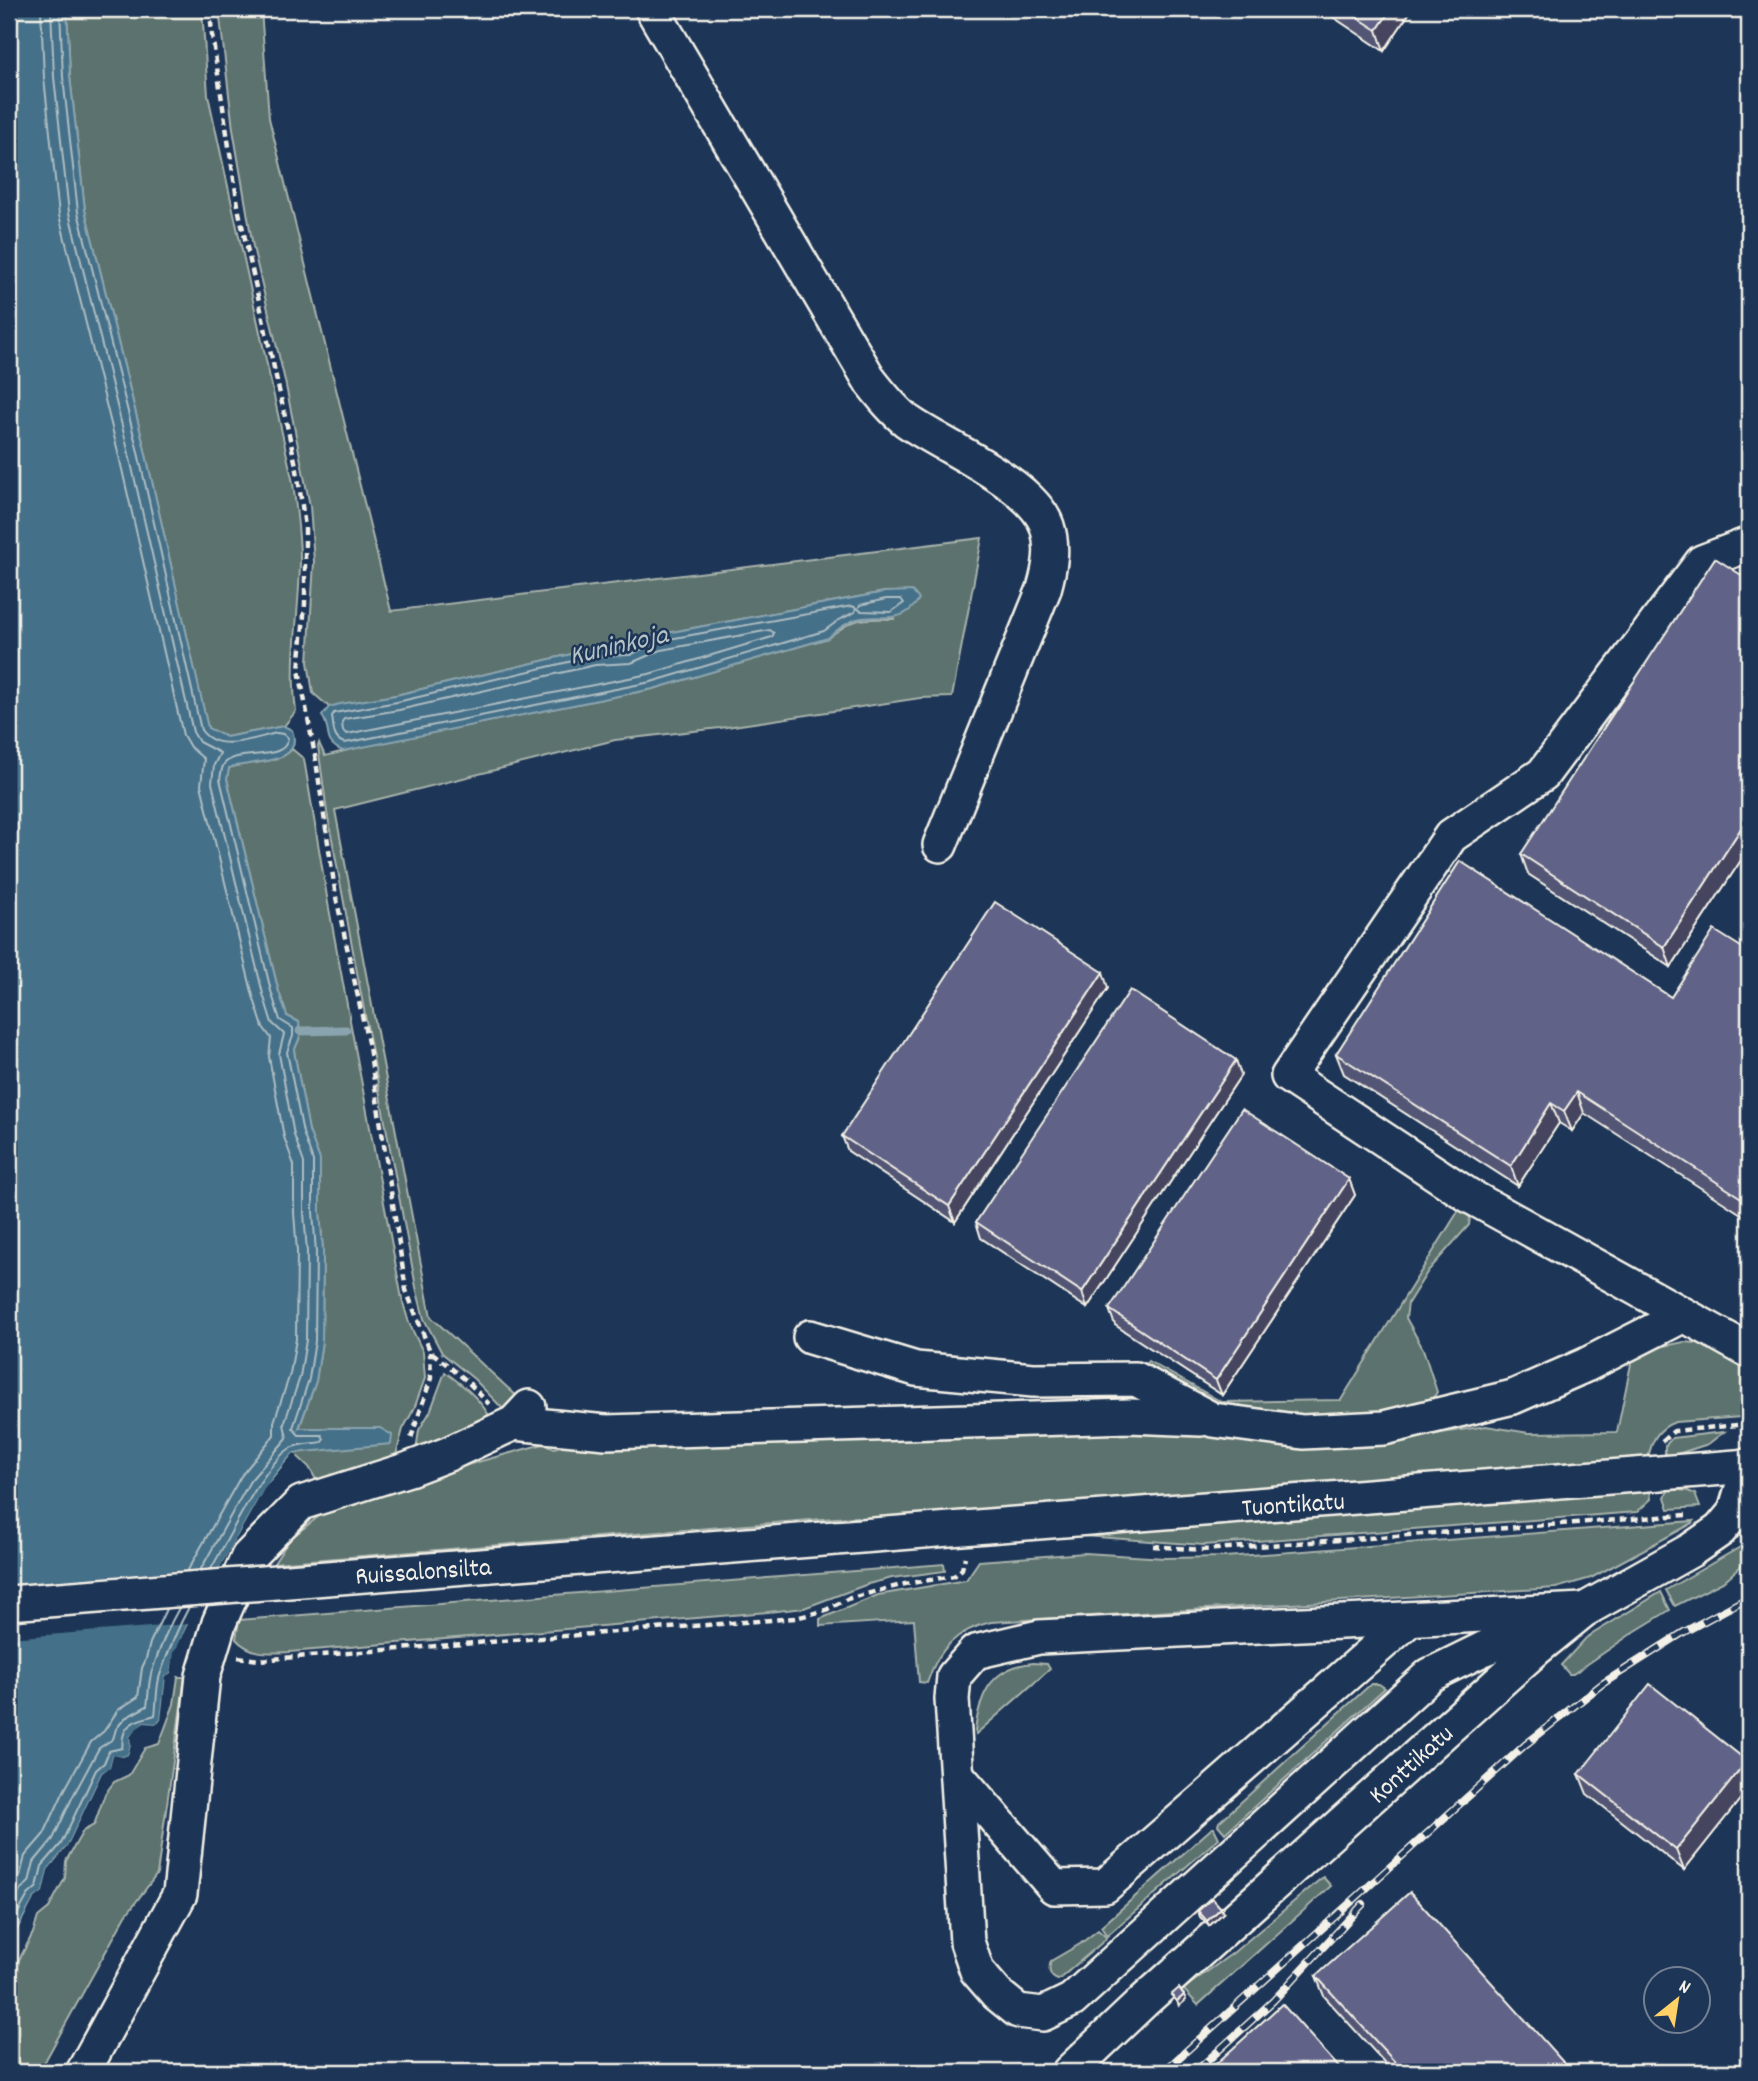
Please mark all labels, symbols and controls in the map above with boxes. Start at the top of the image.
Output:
water label: Kuninkoja [566,617,674,679]
street label: Tuontikatu [1240,1484,1346,1529]
street label: Ruissalonsilta [354,1550,493,1597]
street label: Konttikatu [1362,1717,1463,1814]
north arrow [1642,1966,1712,2036]
text: N [1673,1974,1695,2002]

